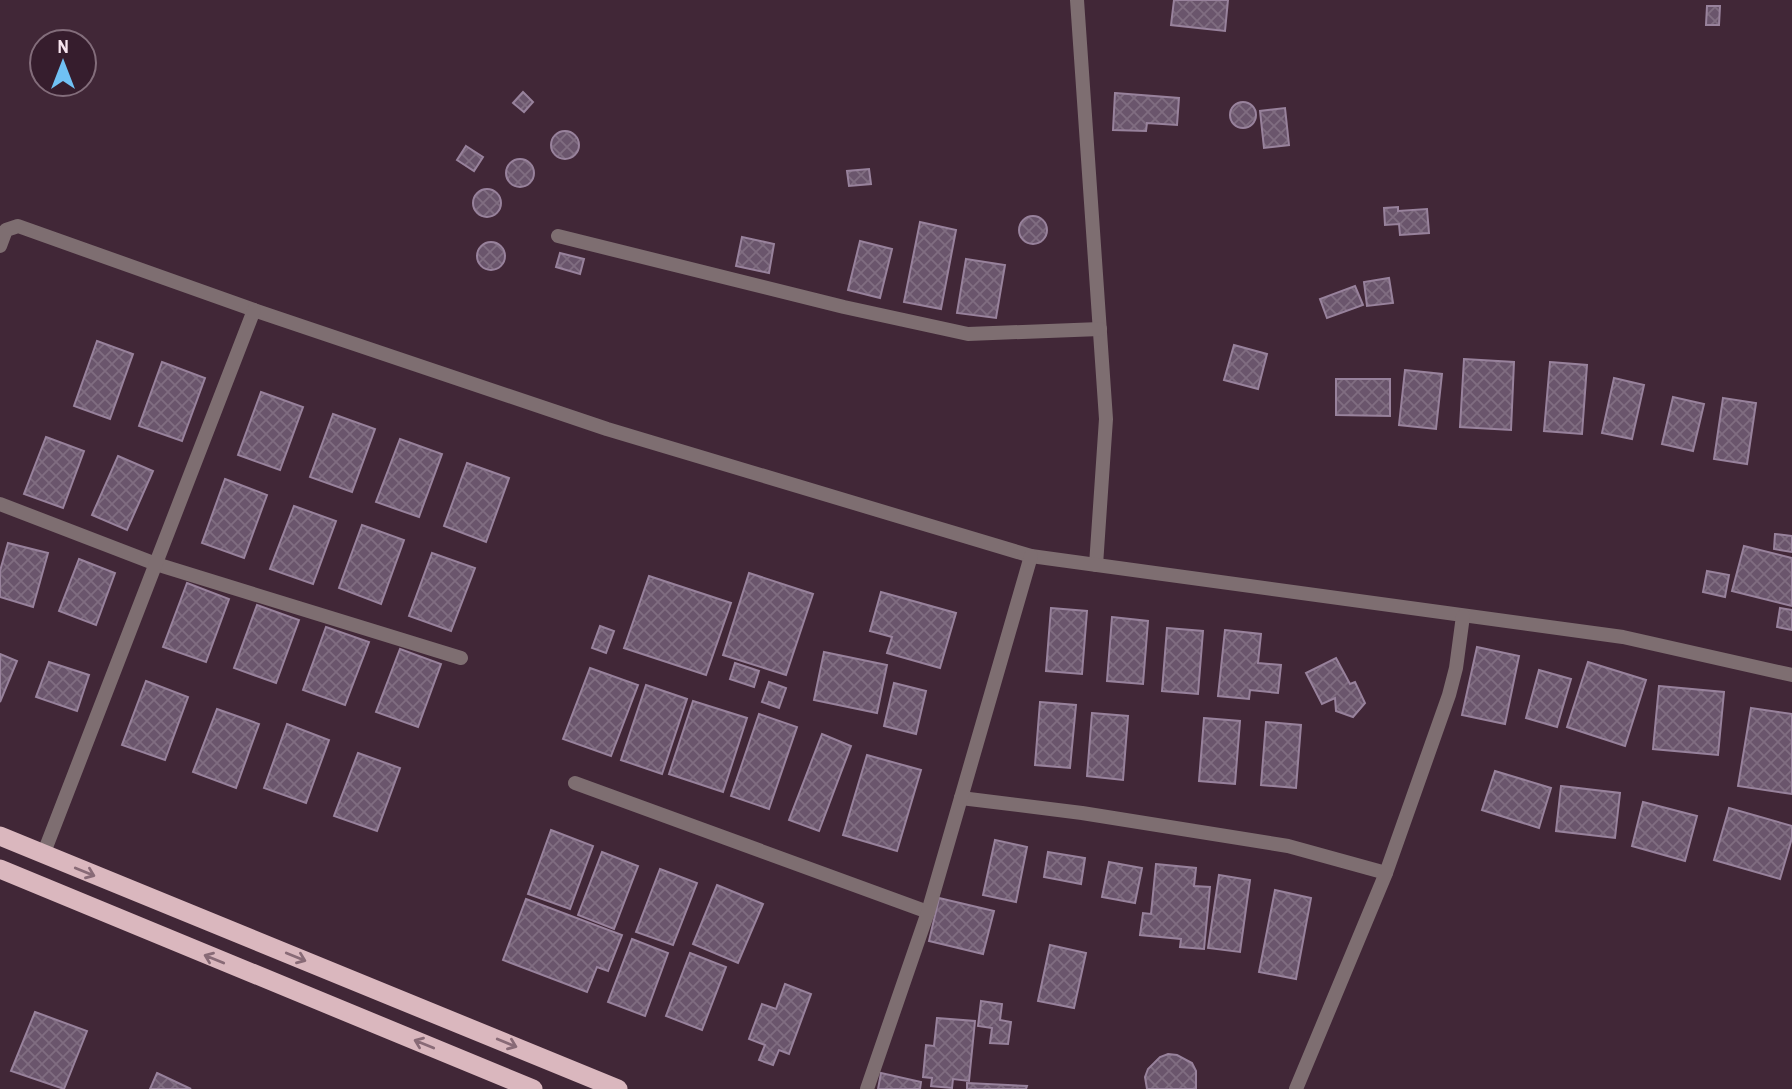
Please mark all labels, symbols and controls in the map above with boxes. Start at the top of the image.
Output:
north arrow [28,28,98,98]
text: N [57,33,69,59]
one-way arrow [74,866,96,879]
one-way arrow [203,951,225,964]
one-way arrow [285,952,307,965]
one-way arrow [414,1037,436,1050]
one-way arrow [496,1038,517,1051]

